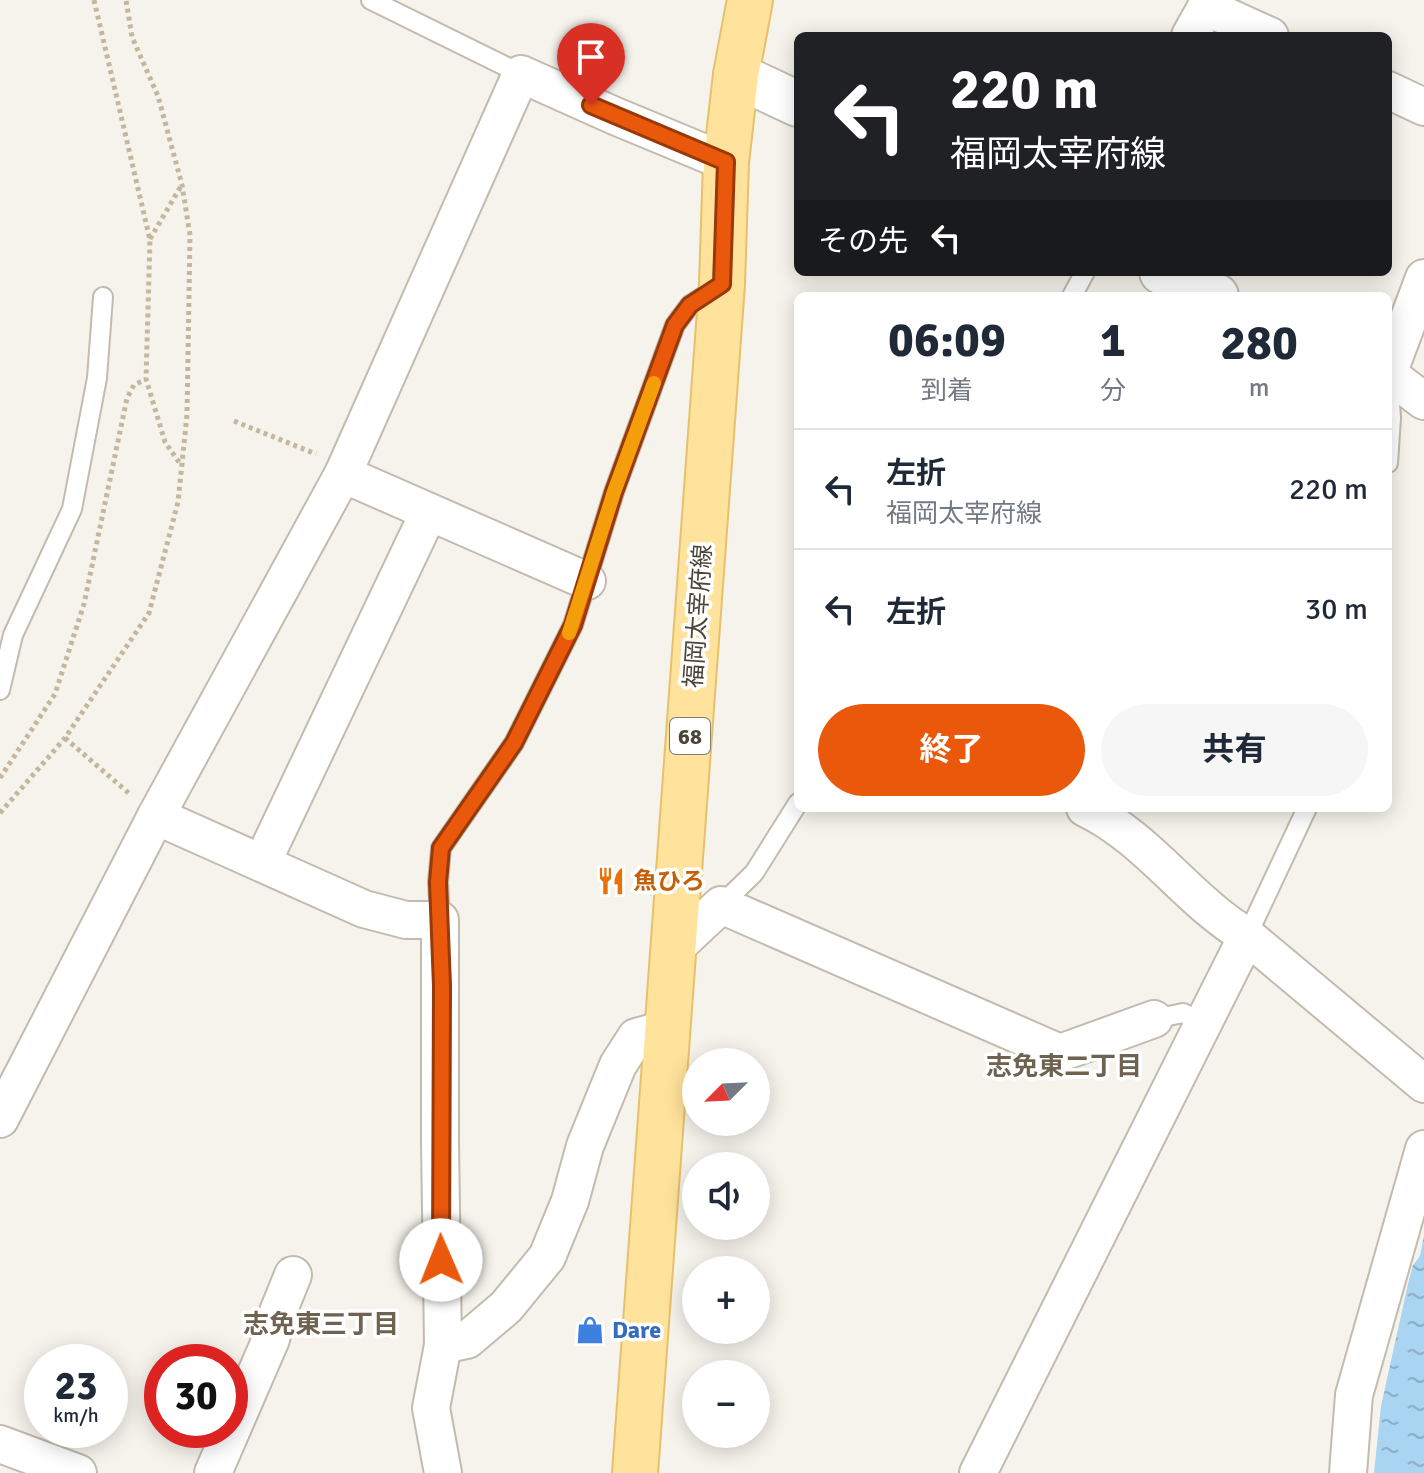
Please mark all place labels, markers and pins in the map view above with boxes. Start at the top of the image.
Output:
pin [557,23,625,105]
restaurant icon: 魚ひろ [596,866,626,896]
place label: 魚ひろ [633,866,705,896]
shop icon: Dare [575,1315,605,1345]
place label: Dare [612,1315,661,1345]

